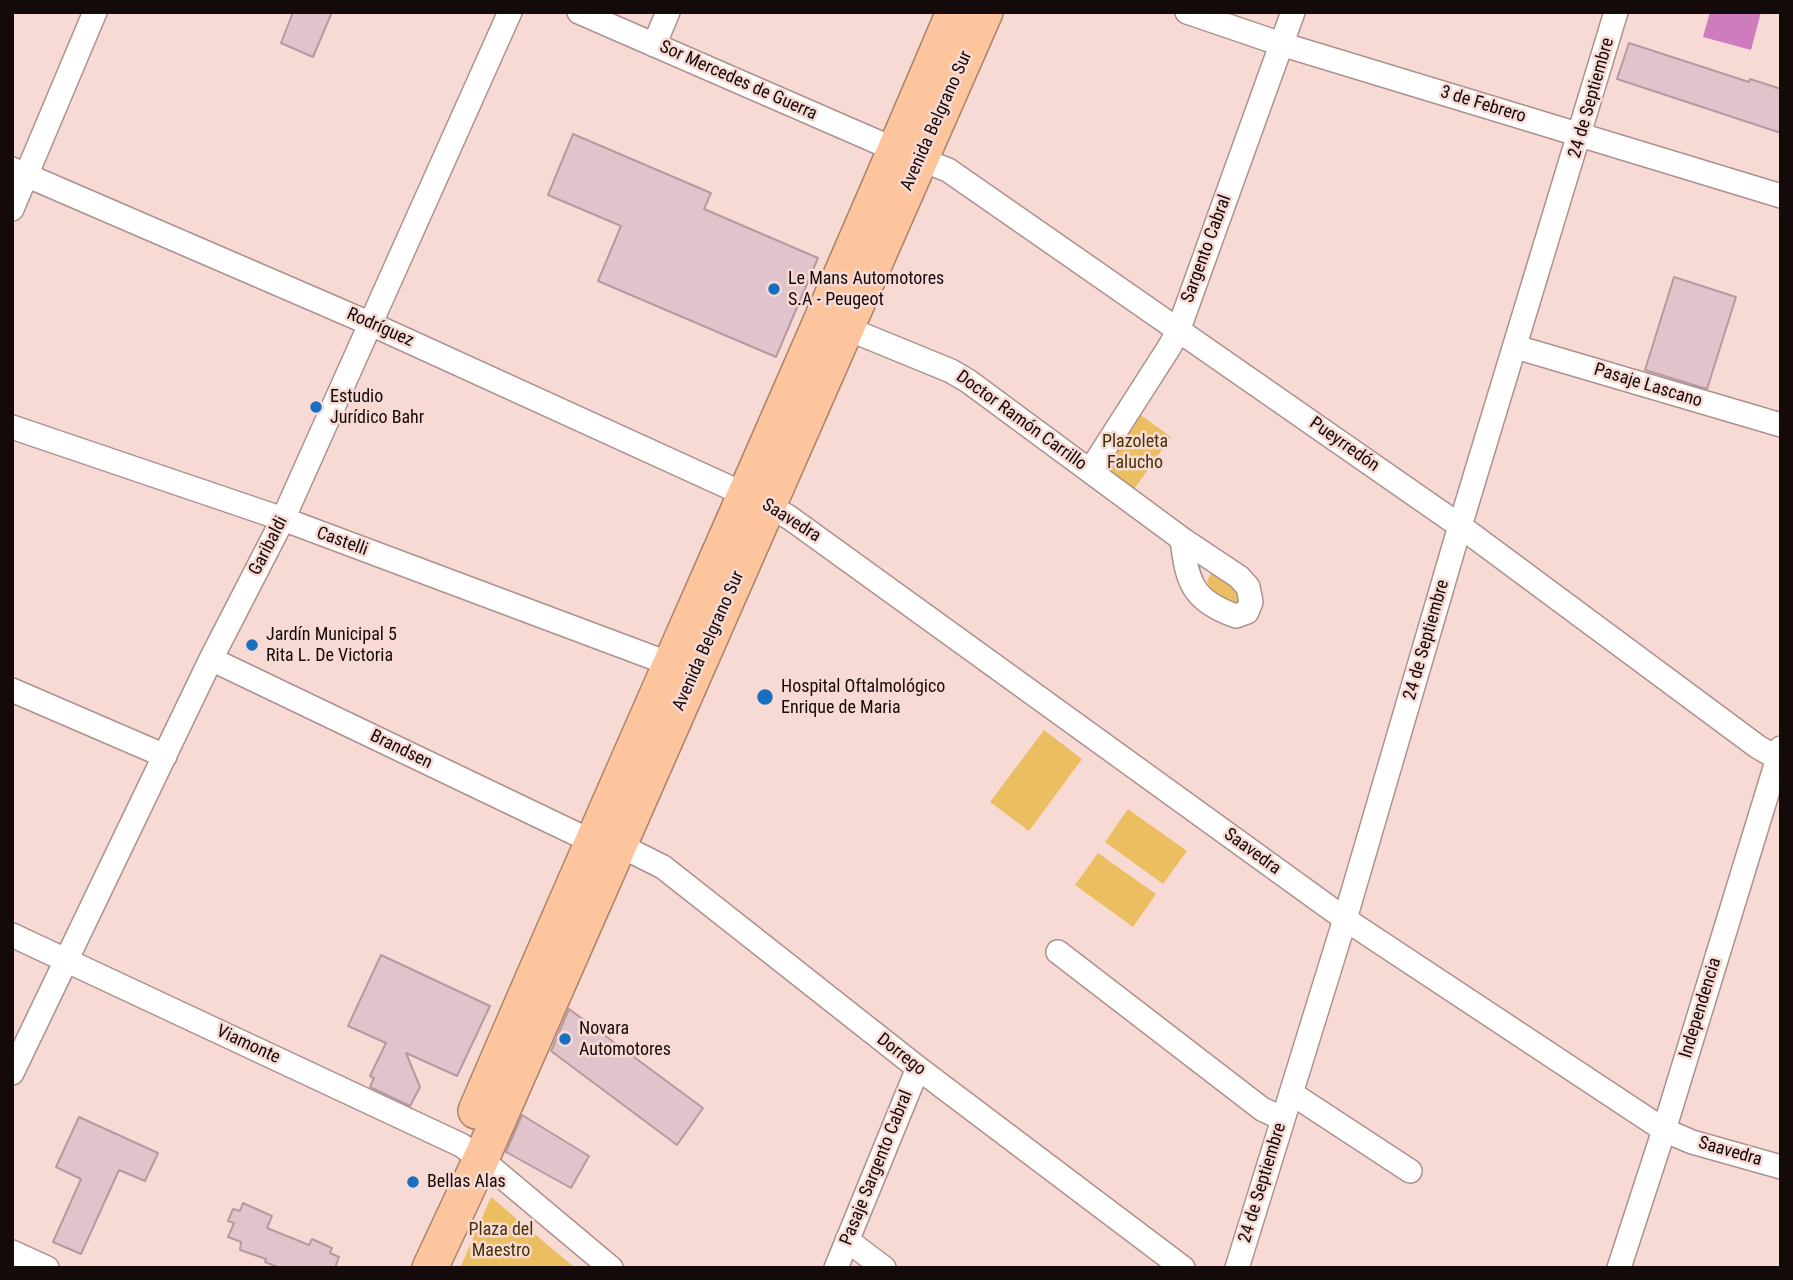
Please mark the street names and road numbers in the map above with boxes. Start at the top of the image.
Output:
street label: 24 de Septiembre [1565,35,1619,161]
street label: Sor Mercedes de Guerra [656,36,820,126]
street label: Avenida Belgrano Sur [896,48,978,194]
street label: 3 de Febrero [1438,82,1528,128]
street label: Sargento Cabral [1177,192,1237,306]
street label: Rodríguez [343,304,417,352]
street label: Pasaje Lascano [1591,359,1705,413]
street label: Doctor Ramón Carrillo [951,366,1091,476]
street label: Pueyrredón [1305,413,1383,477]
street label: Saavedra [758,495,824,547]
street label: Garibaldi [245,513,293,579]
street label: Castelli [313,523,371,561]
street label: Avenida Belgrano Sur [668,568,750,714]
street label: 24 de Septiembre [1400,577,1454,703]
street label: Brandsen [366,726,436,774]
street label: Saavedra [1219,824,1285,880]
street label: Independencia [1676,955,1726,1061]
street label: Viamonte [213,1021,283,1069]
street label: Dorrego [872,1029,930,1081]
street label: Pasaje Sargento Cabral [836,1087,918,1249]
street label: 24 de Septiembre [1235,1120,1291,1246]
street label: Saavedra [1696,1133,1764,1171]

